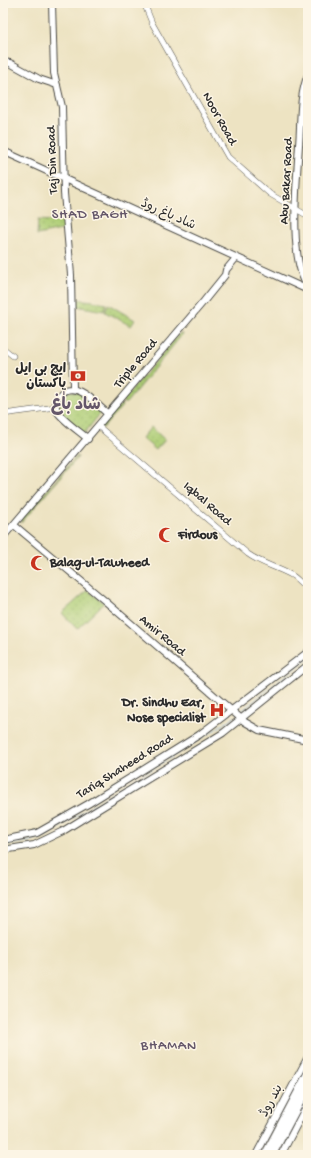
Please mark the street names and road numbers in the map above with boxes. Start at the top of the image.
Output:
street label: Noor Road [198,90,240,149]
street label: Taj Din Road [44,124,62,195]
street label: Abu Bakar Road [277,136,297,225]
street label: شاد باغ روڈ [138,194,199,234]
street label: Triple Road [110,335,162,393]
street label: Iqbal Road [180,479,235,530]
street label: Amir Road [136,612,189,661]
street label: Tariq Shaheed Road [73,731,177,803]
street label: بند روڈ [256,1082,287,1120]

